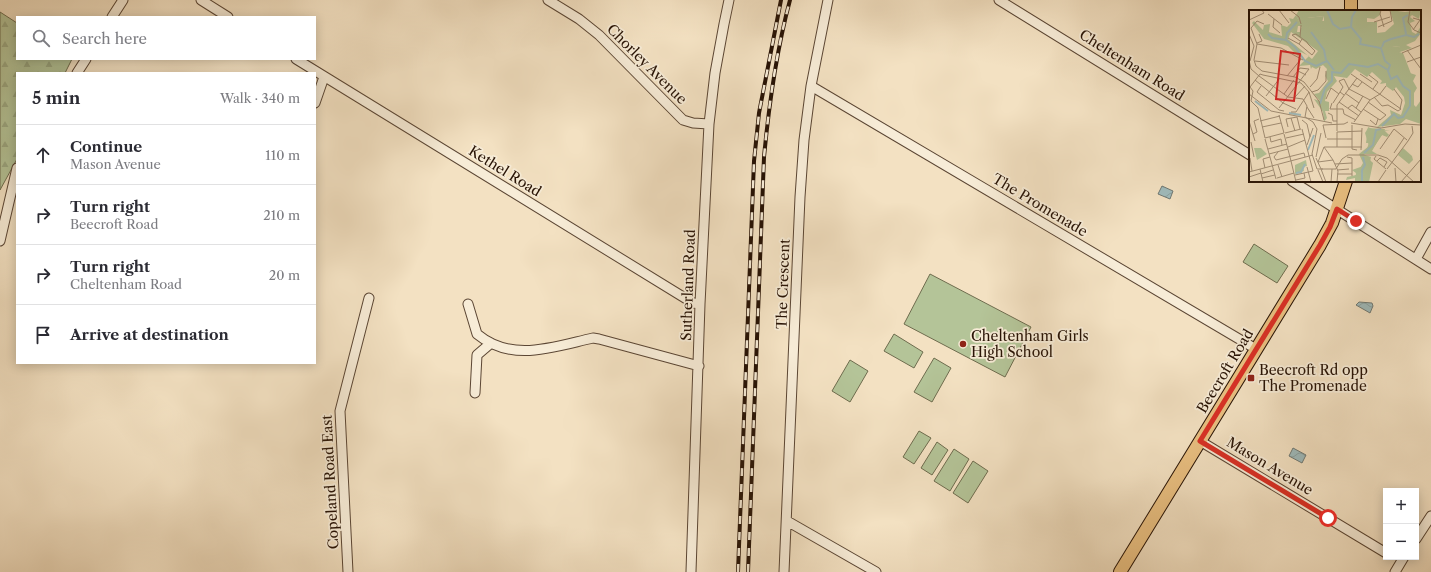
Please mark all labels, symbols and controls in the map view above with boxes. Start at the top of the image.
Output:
inset map [1249,10,1421,182]
search box [16,16,316,60]
street label: Chorley Avenue [603,20,691,108]
street label: Cheltenham Road [1076,25,1188,105]
icon: search [30,27,52,49]
text: Search here [62,29,147,48]
text: 5 min [32,88,80,108]
text: Walk · 340 m [220,90,300,106]
text: Continue [70,137,142,156]
street label: Kethel Road [465,142,545,201]
icon: ahead [32,144,54,166]
text: 110 m [265,147,300,163]
text: Mason Avenue [70,156,161,172]
street label: The Promenade [989,170,1091,241]
text: Turn right [70,197,150,216]
icon: right [32,204,54,226]
text: 210 m [263,207,300,223]
route end [1347,212,1365,230]
text: Beecroft Road [70,216,158,232]
street label: Sutherland Road [677,228,699,341]
street label: The Crescent [772,239,794,329]
text: Turn right [70,257,150,276]
icon: right [32,264,54,286]
text: 20 m [269,267,300,283]
text: Cheltenham Road [70,276,182,292]
icon: arrive [32,324,54,346]
text: Arrive at destination [70,325,229,344]
street label: Beecroft Road [1193,325,1257,416]
place label: Cheltenham Girls High School [971,327,1089,361]
marker: Cheltenham Girls High School [958,339,968,349]
place label: Beecroft Rd opp The Promenade [1259,361,1368,395]
marker: Beecroft Rd opp The Promenade [1246,373,1256,383]
street label: Copeland Road East [317,414,343,550]
street label: Mason Avenue [1223,433,1317,499]
map controls [1383,488,1419,560]
button: + [1383,488,1419,524]
route start [1319,509,1337,527]
button: − [1383,524,1419,560]

